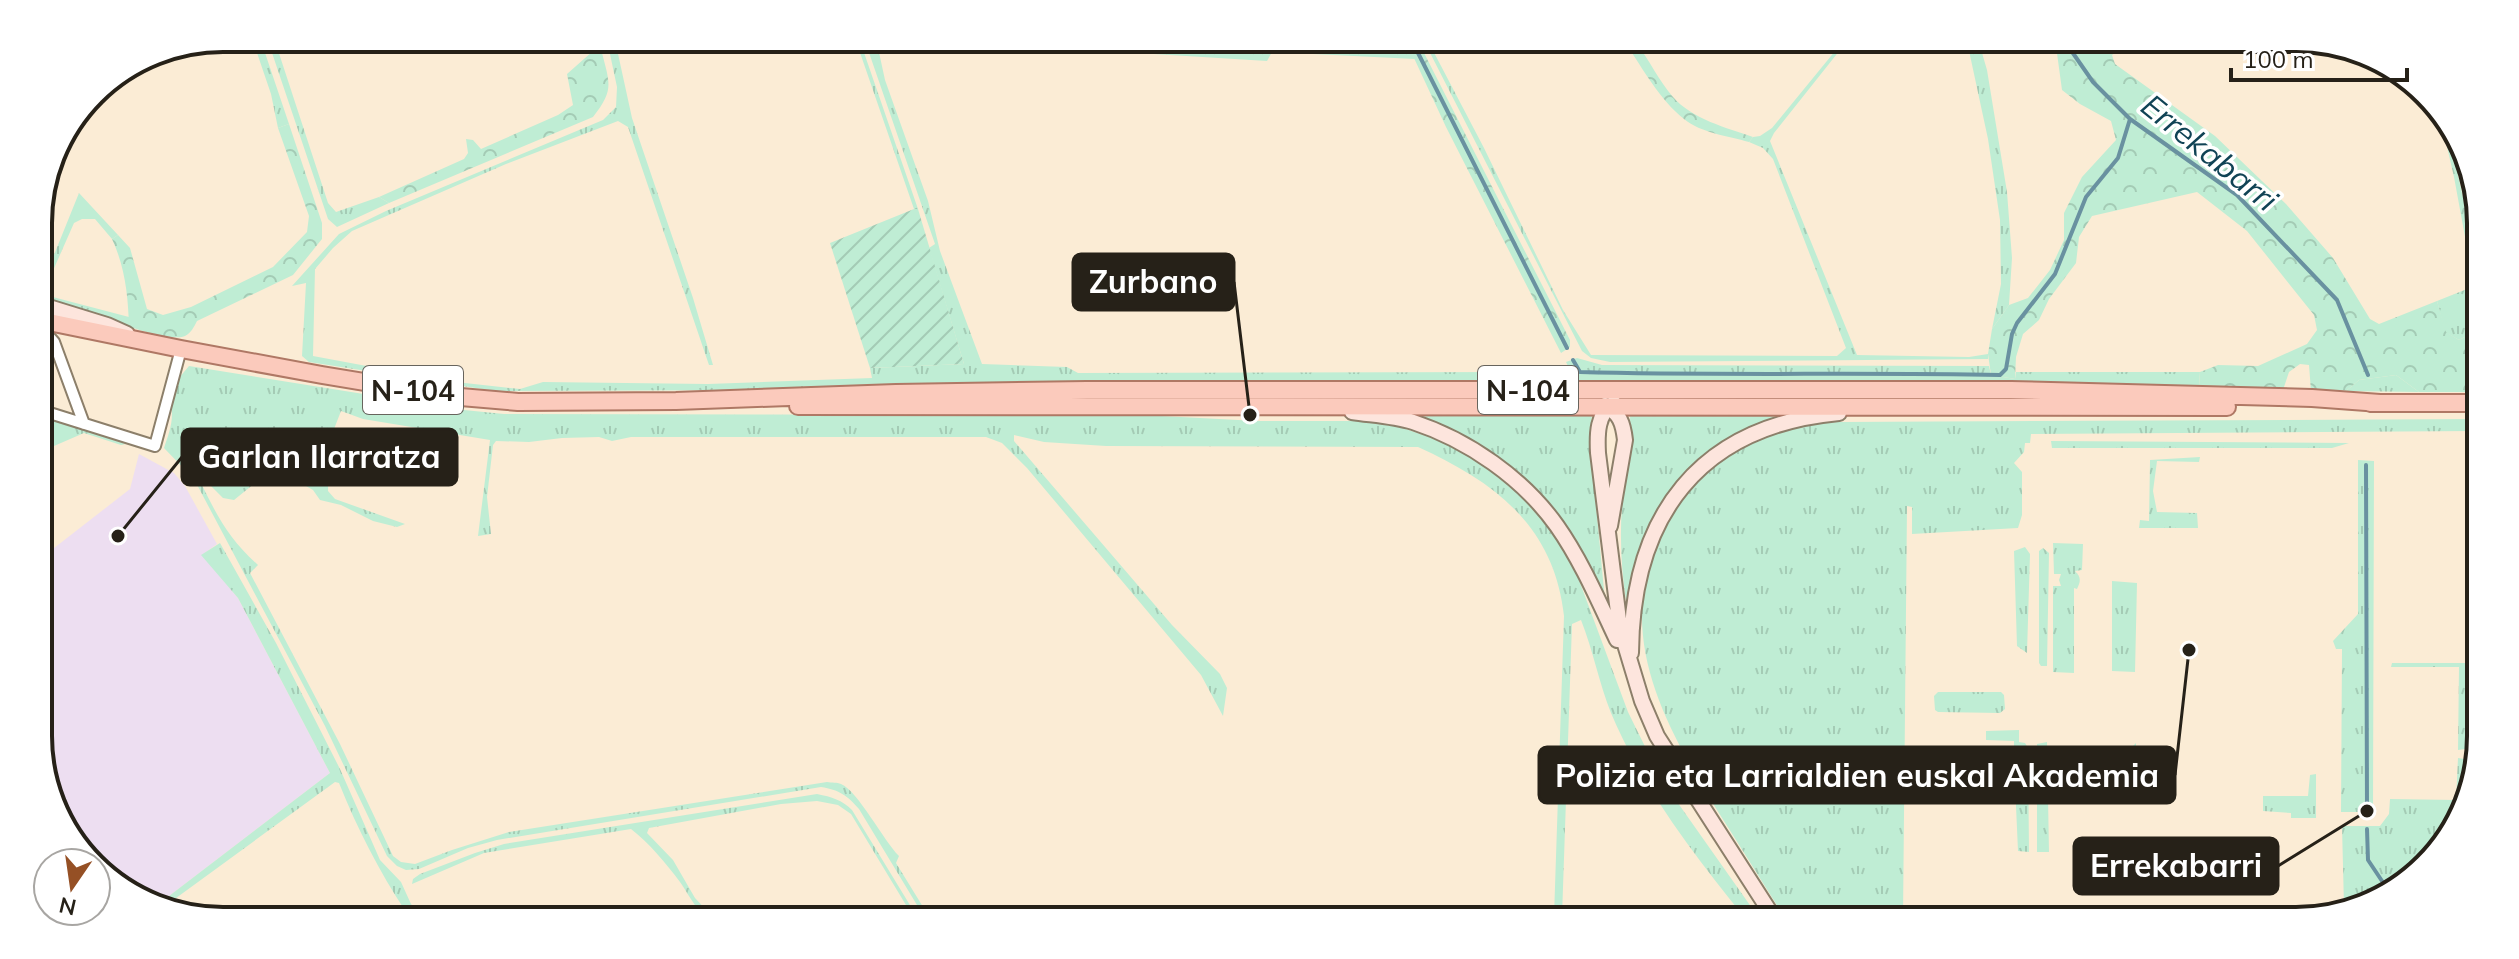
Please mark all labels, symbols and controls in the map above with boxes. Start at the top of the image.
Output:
scale bar [2231,32,2407,82]
text: 100 m [2243,44,2314,74]
water label: Errekabarri [2134,85,2287,219]
callout: Zurbano [1073,254,1234,310]
text: Zurbano [1089,261,1217,301]
road number: N-104 [363,366,463,414]
road number: N-104 [1478,366,1578,414]
callout: Garlan Ilarratza [182,429,457,485]
text: Garlan Ilarratza [197,436,441,476]
callout: Polizia eta Larrialdien euskal Akademia [1539,747,2175,803]
text: Polizia eta Larrialdien euskal Akademia [1555,755,2159,795]
callout: Errekabarri [2074,838,2278,894]
text: Errekabarri [2090,845,2262,885]
north arrow [32,847,112,927]
text: N [56,891,79,922]

